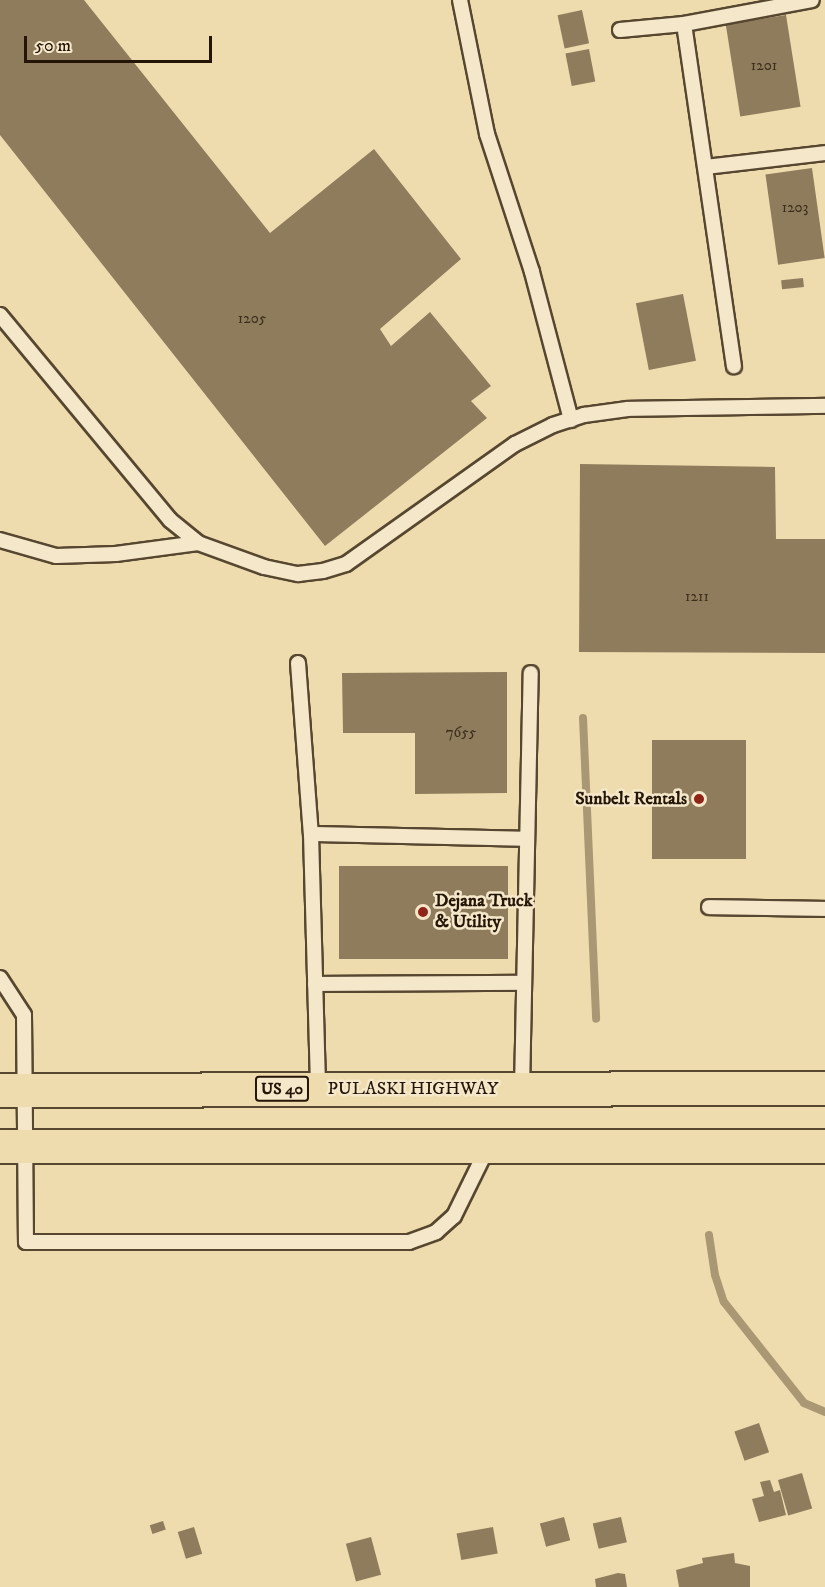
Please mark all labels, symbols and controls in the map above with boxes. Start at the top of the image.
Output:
scale bar [27,24,214,62]
text: 50 m [35,35,71,57]
house number: 1201 [751,57,777,75]
house number: 1203 [782,199,808,217]
house number: 1205 [238,310,266,328]
house number: 1211 [685,588,709,606]
house number: 7655 [446,724,476,742]
place label: Sunbelt Rentals [575,788,687,810]
marker: Sunbelt Rentals [692,792,706,806]
place label: Dejana Truck & Utility [435,891,533,934]
marker: Dejana Truck & Utility [416,905,430,919]
road number: US 40 [254,1076,310,1102]
street label: PULASKI HIGHWAY [328,1078,498,1100]

